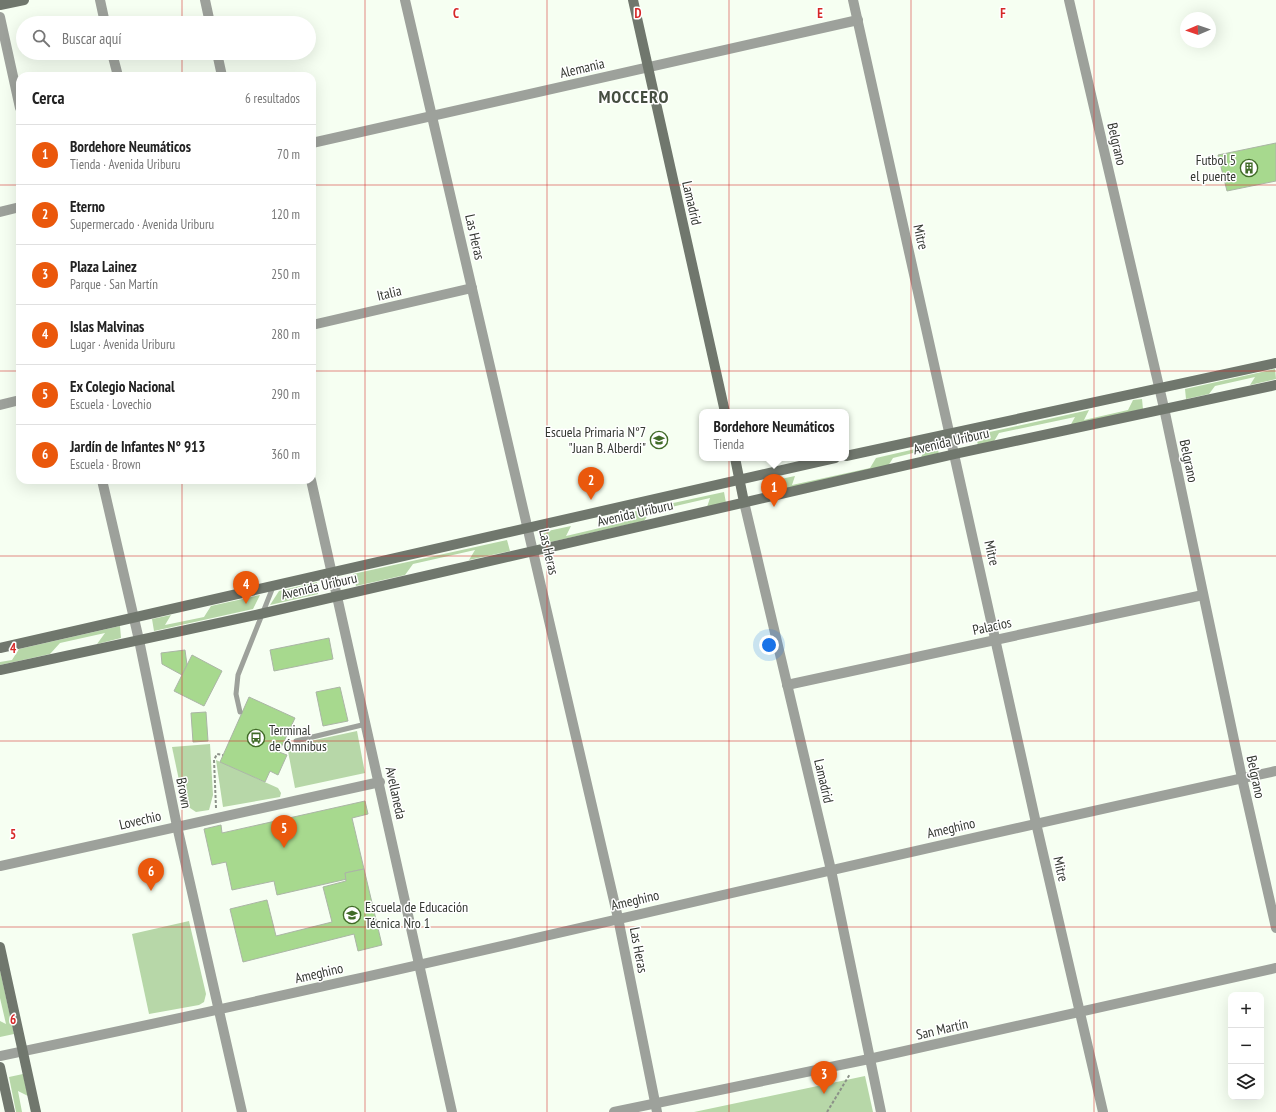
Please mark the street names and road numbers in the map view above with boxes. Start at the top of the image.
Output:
street label: Alemania [558,54,606,82]
street label: Belgrano [1103,121,1131,167]
street label: Lamadrid [678,179,706,227]
street label: Las Heras [461,212,489,262]
street label: Mitre [909,223,933,252]
street label: Italia [375,281,403,305]
street label: Avenida Uriburu [911,424,991,458]
street label: Belgrano [1176,438,1202,484]
street label: Avenida Uriburu [595,496,675,530]
street label: Las Heras [535,527,563,577]
street label: Mitre [980,539,1004,568]
street label: Avenida Uriburu [279,569,359,603]
street label: Palacios [971,613,1013,639]
street label: Belgrano [1243,754,1269,800]
street label: Lamadrid [810,757,838,805]
street label: Avellaneda [382,765,410,821]
street label: Brown [172,776,196,810]
street label: Lovechio [117,806,163,834]
street label: Ameghino [925,814,977,842]
street label: Mitre [1049,855,1073,884]
street label: Ameghino [609,886,661,914]
street label: Las Heras [626,926,652,975]
street label: Ameghino [293,959,345,987]
street label: San Martín [914,1014,970,1044]

